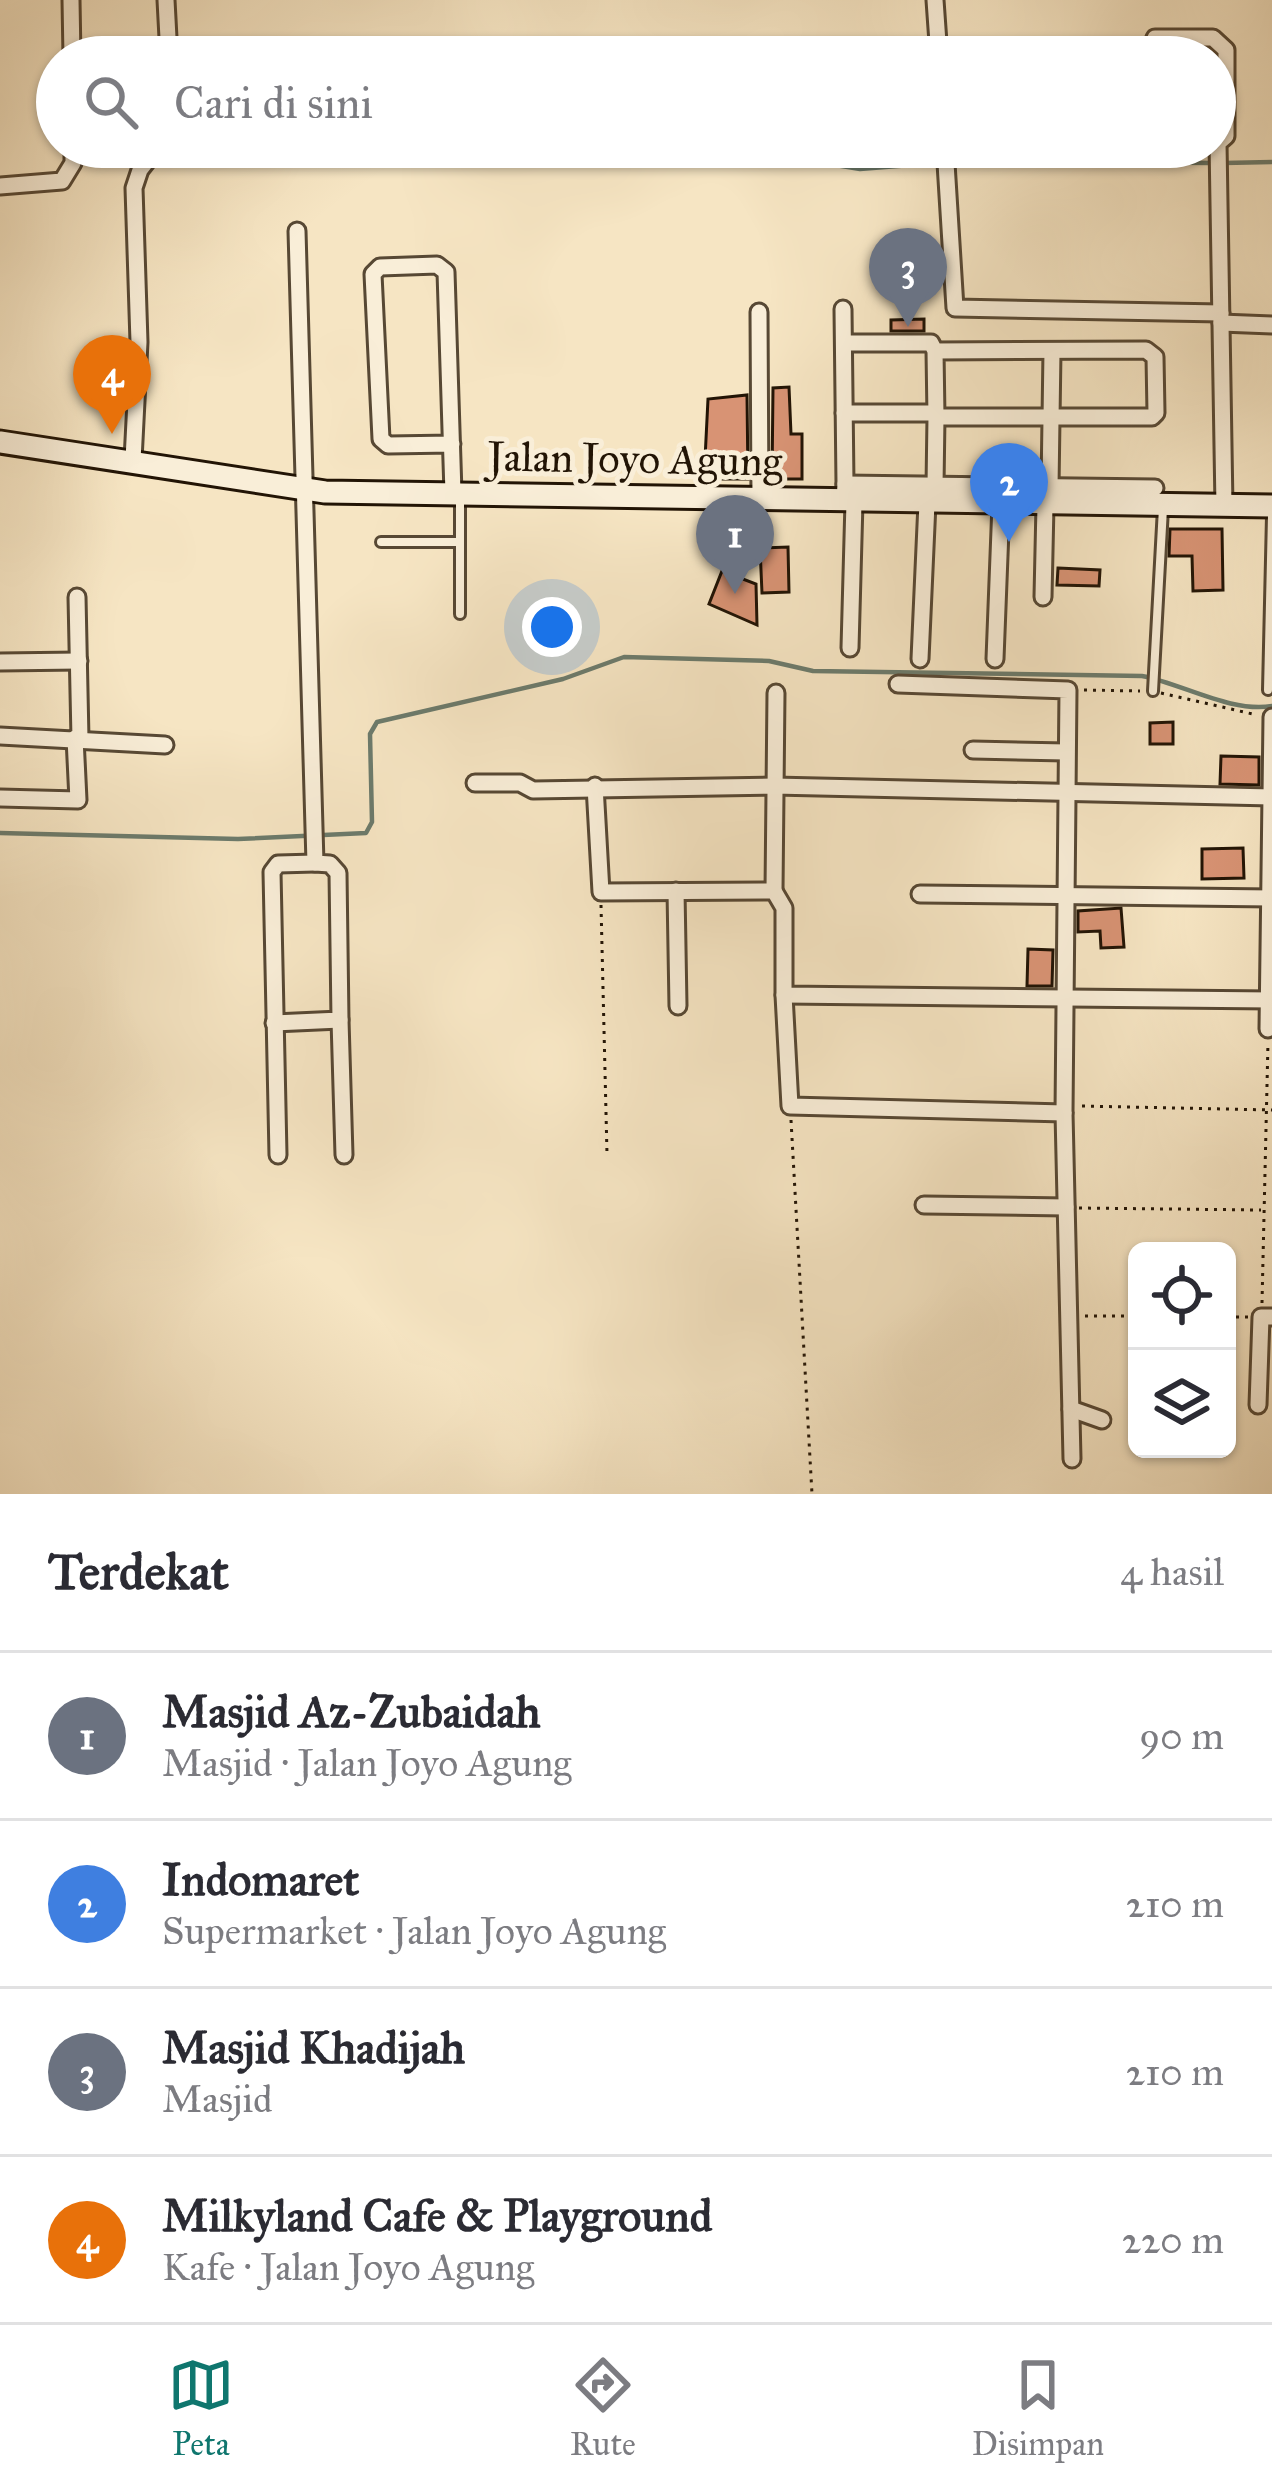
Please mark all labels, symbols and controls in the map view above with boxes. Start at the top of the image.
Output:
search box [36,36,1236,168]
icon: search [78,69,144,135]
text: Cari di sini [174,75,373,130]
pin: 3 [869,228,947,327]
pin: 4 [73,335,151,434]
street label: Jalan Joyo Agung [483,430,783,488]
pin: 2 [970,443,1048,542]
pin: 1 [696,495,774,594]
your location [522,597,582,657]
map controls [1128,1242,1236,1458]
button: locate [1128,1242,1236,1350]
button: layers [1128,1350,1236,1458]
text: Terdekat [48,1541,229,1603]
text: 4 hasil [1120,1548,1224,1596]
text: Masjid Az-Zubaidah [162,1684,541,1739]
text: 1 [79,1712,95,1760]
text: 90 m [1139,1712,1224,1760]
text: Masjid · Jalan Joyo Agung [162,1739,571,1787]
text: Indomaret [162,1852,359,1907]
text: 2 [77,1880,97,1928]
text: 210 m [1126,1880,1224,1928]
text: Supermarket · Jalan Joyo Agung [162,1907,666,1955]
text: Masjid Khadijah [162,2020,465,2075]
text: 3 [79,2048,95,2096]
text: 210 m [1126,2048,1224,2096]
text: Masjid [162,2075,273,2123]
text: Milkyland Cafe & Playground [162,2188,712,2243]
text: 4 [76,2216,98,2264]
text: 220 m [1122,2216,1224,2264]
text: Kafe · Jalan Joyo Agung [162,2243,534,2291]
tab: Peta [168,2352,234,2464]
tab: Rute [570,2352,636,2464]
tab: Disimpan [972,2352,1104,2464]

